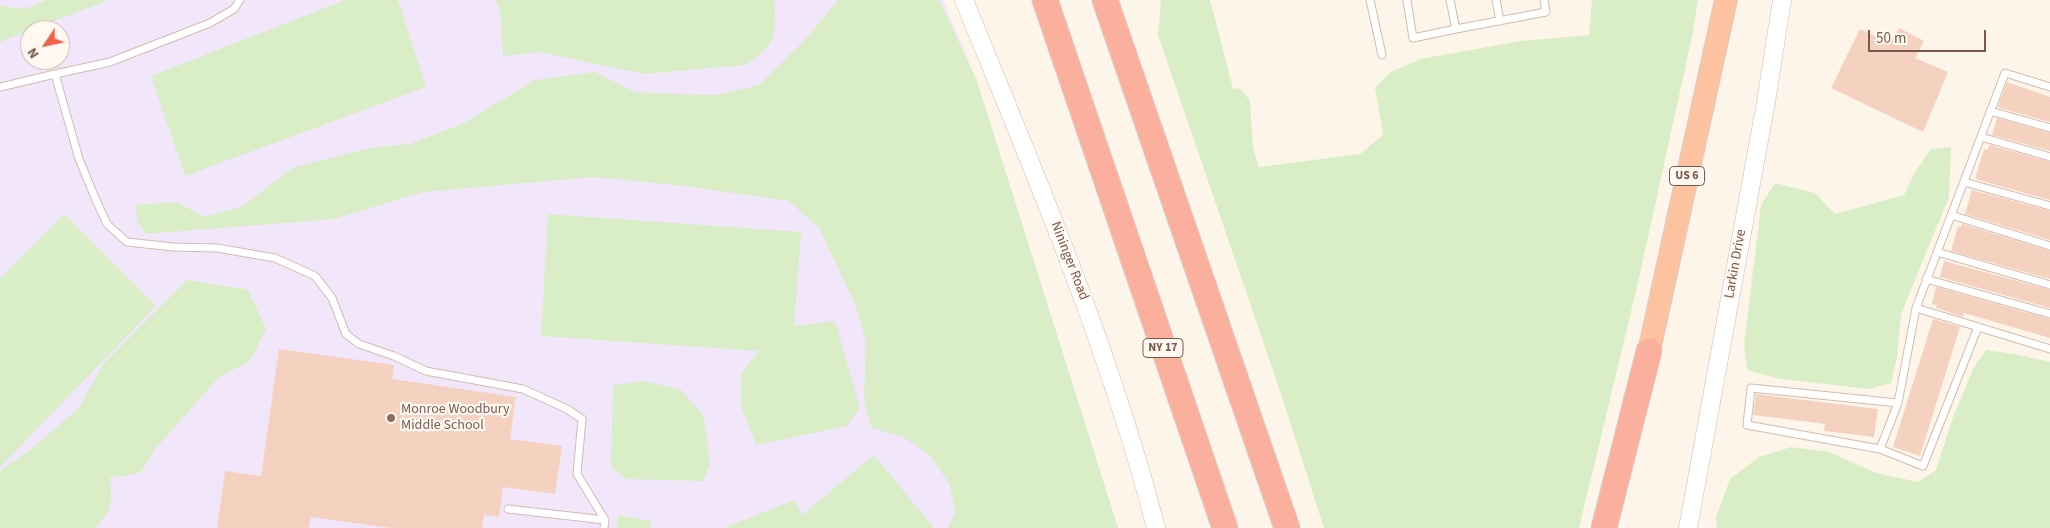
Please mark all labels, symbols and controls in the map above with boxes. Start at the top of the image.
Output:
north arrow [20,20,70,70]
scale bar [1870,20,1988,52]
text: 50 m [1876,28,1906,49]
text: N [22,43,44,62]
road number: US 6 [1670,167,1704,186]
street label: Nininger Road [1046,219,1092,303]
street label: Larkin Drive [1722,228,1750,300]
road number: NY 17 [1143,338,1183,358]
place label: Monroe Woodbury Middle School [401,402,510,434]
marker: Monroe Woodbury Middle School [385,412,397,424]

